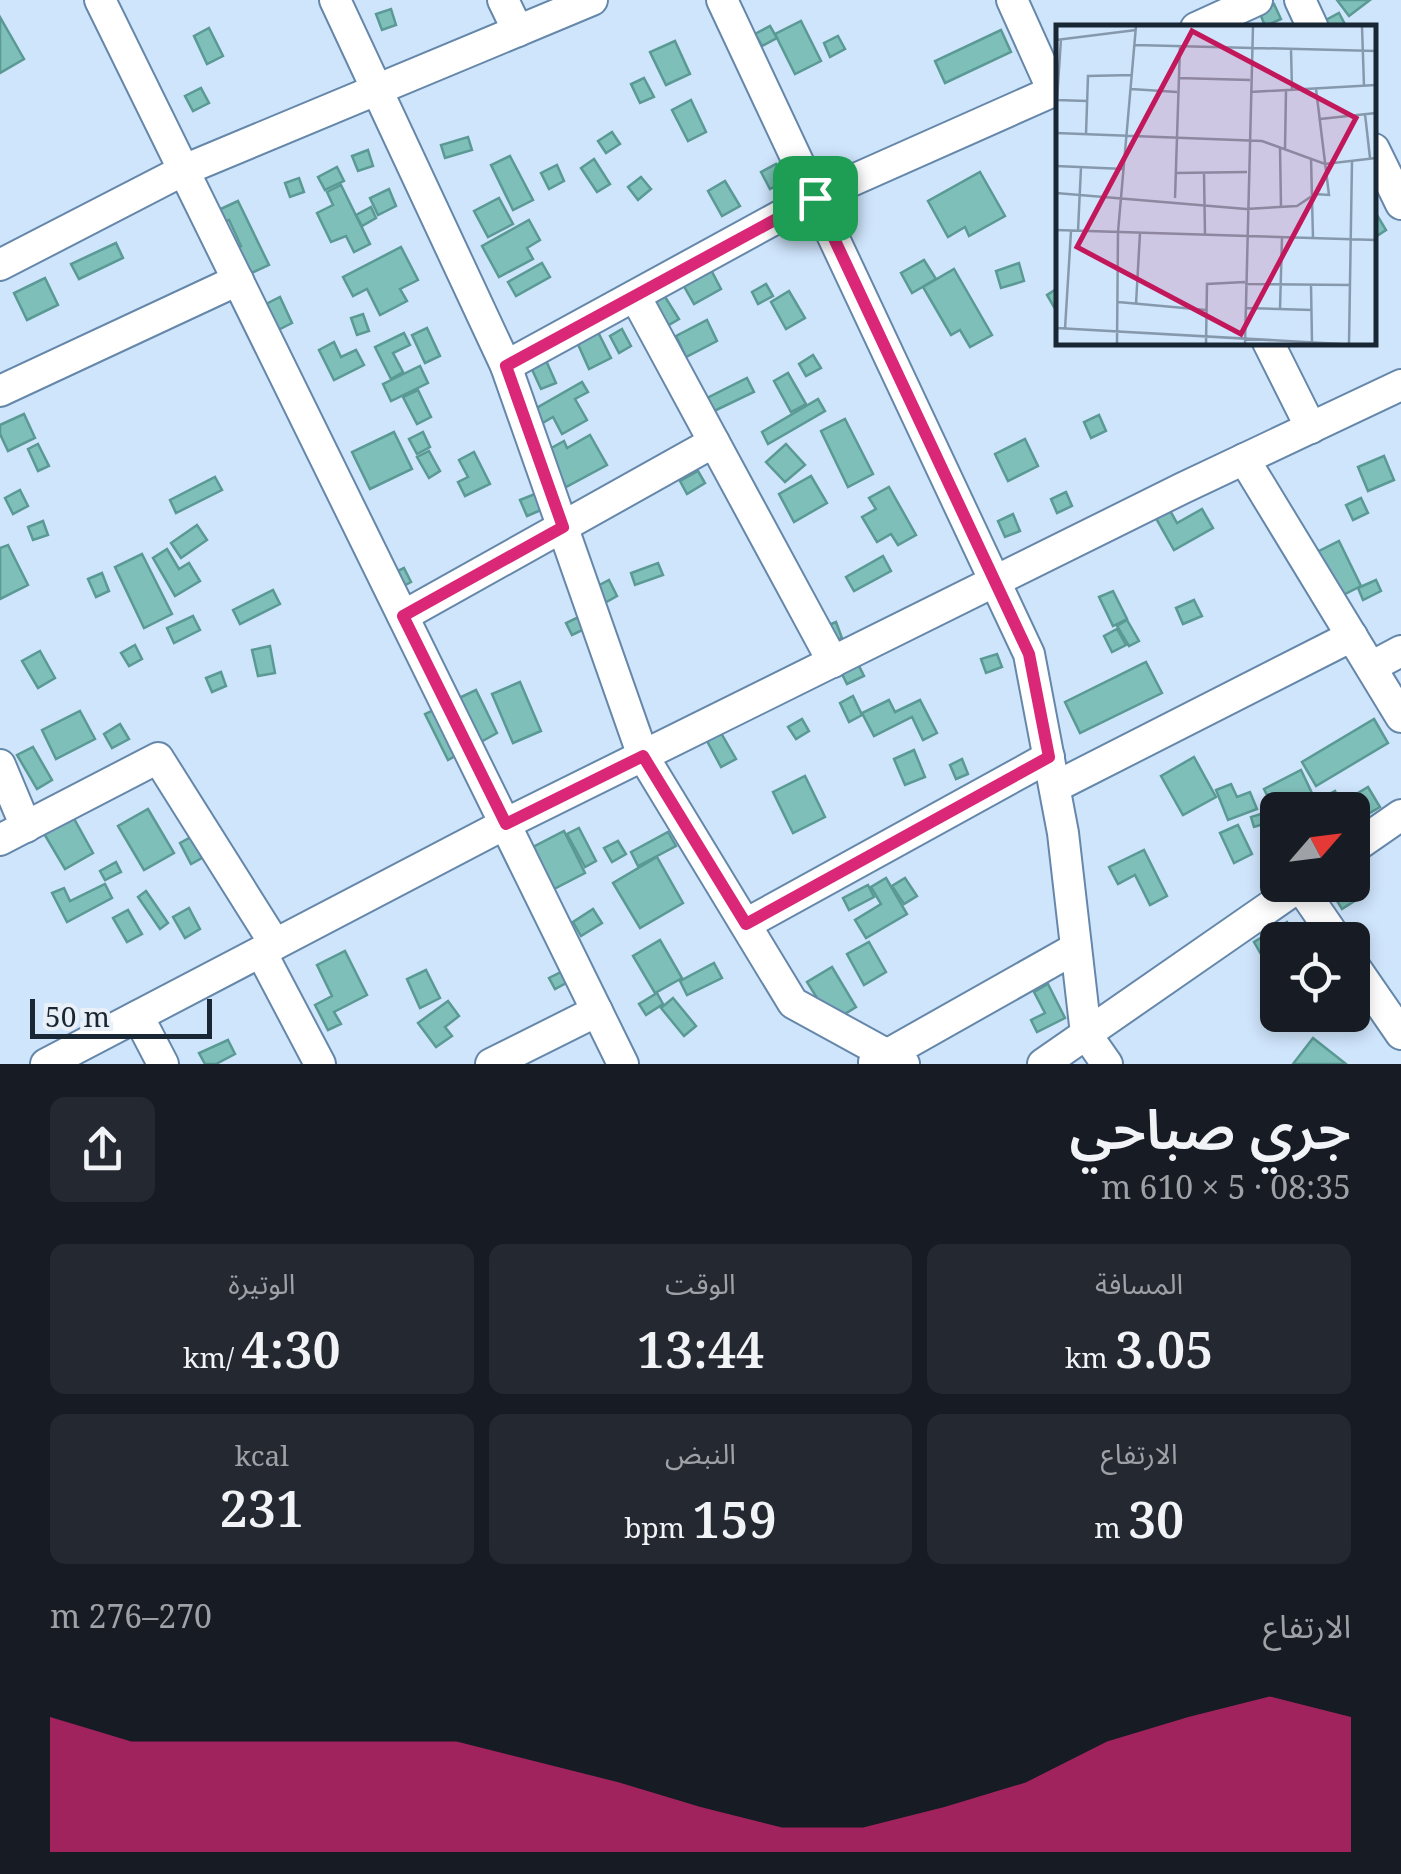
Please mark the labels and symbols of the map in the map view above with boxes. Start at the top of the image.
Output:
inset map [1056,25,1376,345]
pin [773,156,858,241]
north arrow [1260,792,1370,902]
scale bar [30,994,212,1038]

